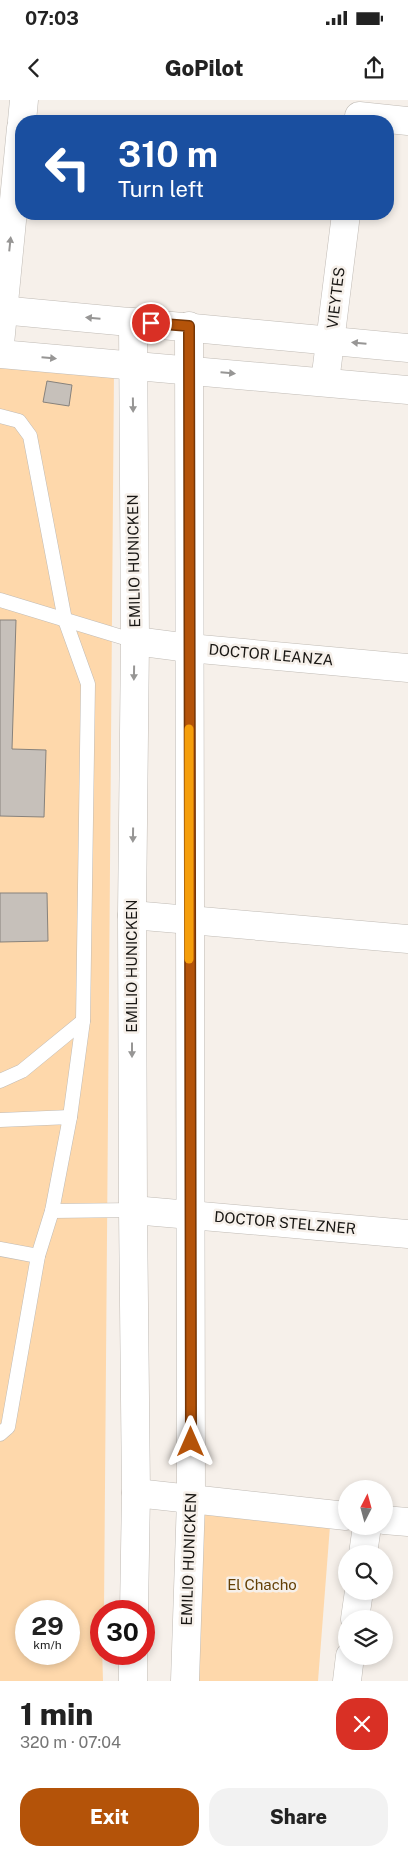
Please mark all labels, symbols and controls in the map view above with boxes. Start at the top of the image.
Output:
text: 07:03 [25,7,79,29]
icon: back [20,54,48,82]
icon: share [360,54,388,82]
text: GoPilot [165,55,243,81]
text: 310 m [118,134,218,175]
icon: left [35,135,100,200]
text: Turn left [118,176,204,202]
one-way arrow [6,235,14,251]
street label: VIEYTES [323,266,348,330]
pin [130,302,172,344]
icon: arrive [137,309,165,337]
one-way arrow [85,314,101,322]
one-way arrow [351,339,367,347]
one-way arrow [41,354,57,362]
one-way arrow [220,370,236,378]
one-way arrow [129,398,137,414]
street label: EMILIO HUNICKEN [124,494,143,628]
street label: DOCTOR LEANZA [208,641,334,668]
one-way arrow [130,665,138,681]
one-way arrow [129,828,137,844]
street label: EMILIO HUNICKEN [123,899,140,1033]
one-way arrow [128,1043,136,1059]
street label: DOCTOR STELZNER [213,1208,357,1237]
position arrow [164,1415,216,1467]
north arrow [338,1480,392,1535]
map controls [338,1480,393,1665]
street label: EMILIO HUNICKEN [178,1492,199,1626]
button: search [338,1545,393,1600]
park label: El Chacho [227,1576,297,1593]
speed limit sign: 30 [90,1600,155,1665]
button: layers [338,1610,393,1665]
text: 29 [31,1611,64,1641]
text: km/h [33,1638,62,1652]
text: 1 min [20,1696,93,1732]
button: close [336,1698,388,1750]
text: 320 m · 07:04 [20,1733,121,1752]
button: Exit [20,1788,199,1846]
button: Share [209,1788,388,1846]

